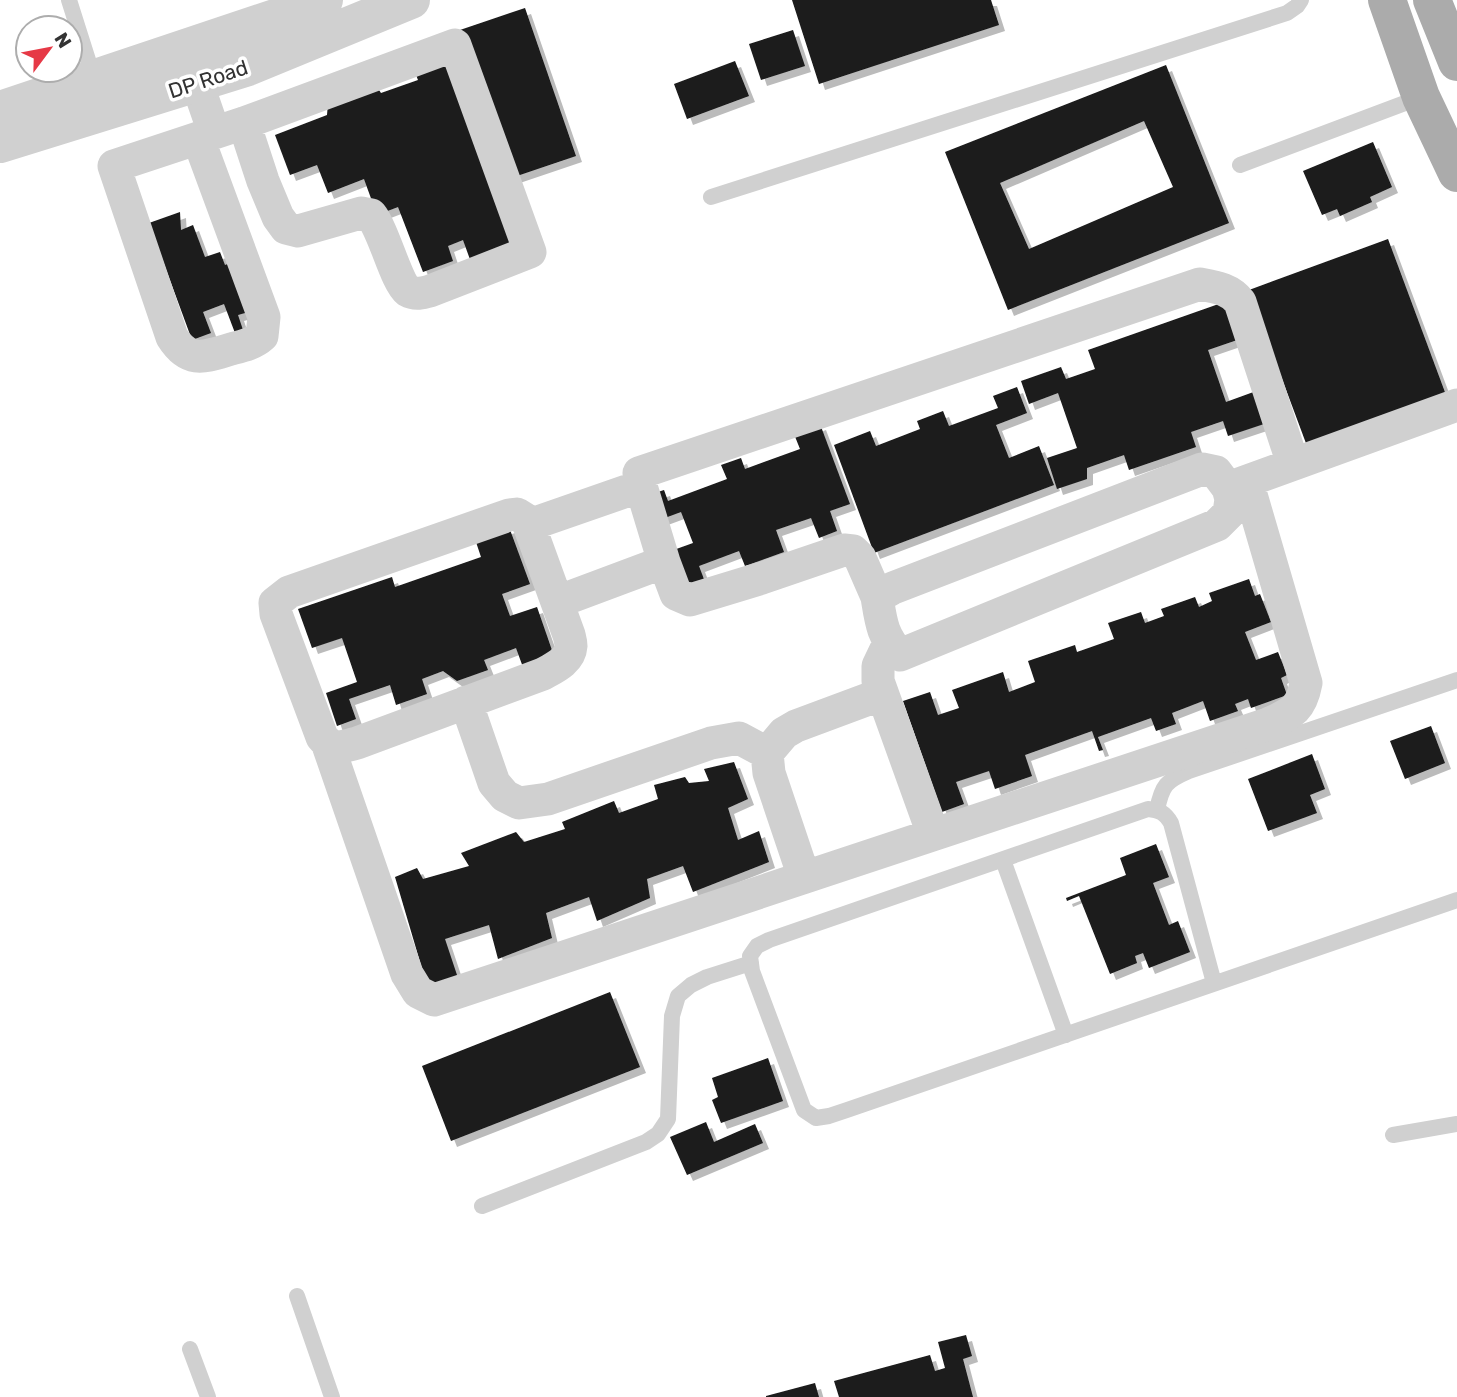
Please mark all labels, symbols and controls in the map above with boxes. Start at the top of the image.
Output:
north arrow [14,14,84,84]
text: N [50,28,76,52]
street label: DP Road [165,54,251,104]

